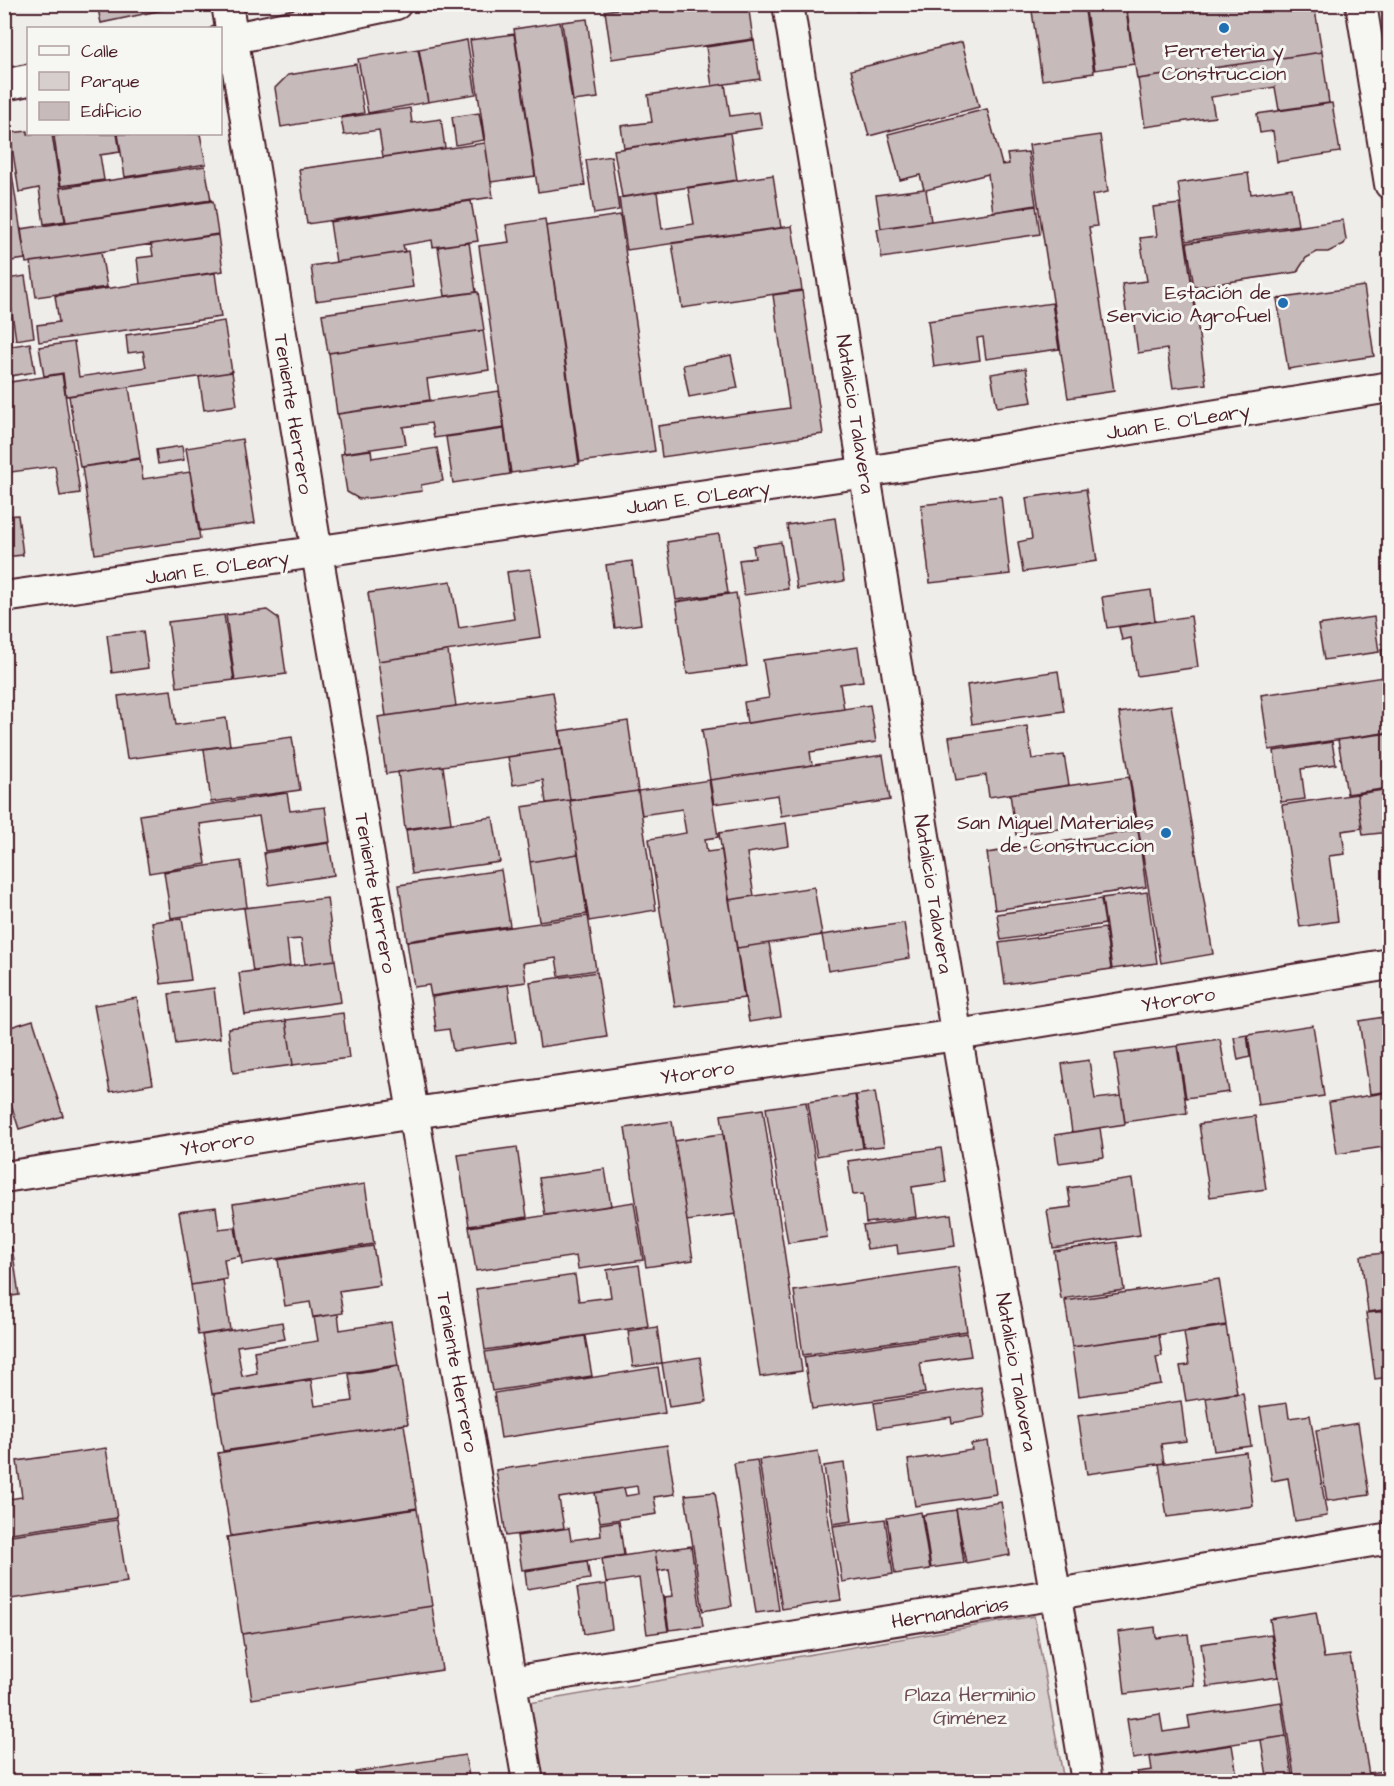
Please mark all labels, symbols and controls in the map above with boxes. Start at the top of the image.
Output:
marker: Ferreteria y Construccion [1217,21,1231,35]
legend [27,27,222,135]
place label: Ferreteria y Construccion [1162,37,1286,88]
text: Calle [81,39,119,64]
text: Parque [81,69,140,94]
text: Edificio [81,99,141,124]
place label: Estación de Servicio Agrofuel [1107,279,1271,331]
marker: Estación de Servicio Agrofuel [1276,296,1290,310]
street label: Teniente Herrero [267,332,320,496]
street label: Natalicio Talavera [829,333,881,496]
street label: Juan E. O'Leary [1104,397,1252,448]
street label: Juan E. O'Leary [624,474,772,523]
street label: Juan E. O'Leary [143,544,291,593]
place label: San Miguel Materiales de Construccíon [957,809,1154,860]
street label: Teniente Herrero [347,811,403,975]
street label: Natalicio Talavera [907,813,959,976]
marker: San Miguel Materiales de Construccíon [1159,826,1173,840]
street label: Ytororo [1139,980,1217,1020]
street label: Ytororo [658,1054,736,1092]
street label: Ytororo [178,1124,256,1164]
street label: Teniente Herrero [429,1290,485,1454]
street label: Natalicio Talavera [988,1291,1044,1454]
street label: Hernandarias [889,1590,1011,1636]
park label: Plaza Herminio Giménez [905,1681,1036,1732]

